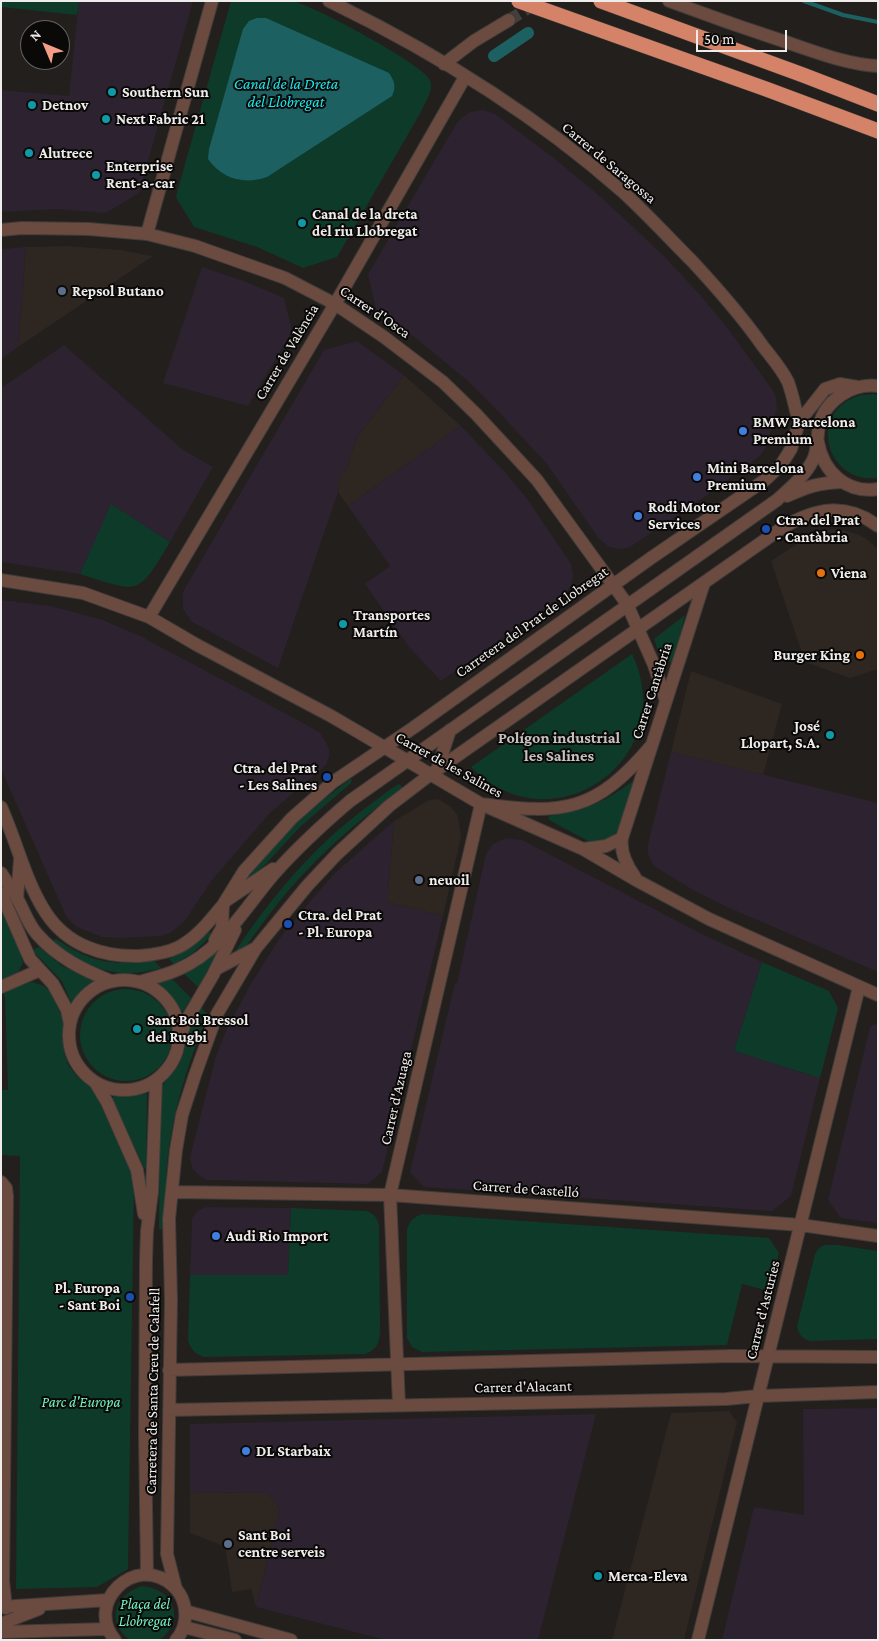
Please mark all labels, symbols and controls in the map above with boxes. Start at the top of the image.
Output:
north arrow [20,20,70,70]
scale bar [699,20,790,52]
text: N [26,26,44,44]
text: 50 m [704,31,734,47]
water label: Canal de la Dreta del Llobregat [234,74,338,112]
place label: Southern Sun [122,83,209,101]
marker: Southern Sun [106,86,118,98]
place label: Detnov [42,96,88,114]
marker: Detnov [26,99,38,111]
place label: Next Fabric 21 [116,110,205,128]
marker: Next Fabric 21 [100,113,112,125]
street label: Carrer de Saragossa [558,118,660,208]
place label: Alutrece [39,144,92,162]
marker: Alutrece [23,147,35,159]
place label: Enterprise Rent-a-car [106,157,175,192]
marker: Enterprise Rent-a-car [90,169,102,181]
place label: Canal de la dreta del riu Llobregat [312,205,418,240]
marker: Canal de la dreta del riu Llobregat [296,217,308,229]
place label: Repsol Butano [72,282,164,300]
street label: Carrer d'Osca [336,282,414,342]
marker: Repsol Butano [56,285,68,297]
street label: Carrer de València [251,301,323,403]
place label: BMW Barcelona Premium [753,413,856,448]
marker: BMW Barcelona Premium [737,425,749,437]
place label: Mini Barcelona Premium [707,459,804,494]
marker: Mini Barcelona Premium [691,471,703,483]
place label: Rodi Motor Services [648,498,720,533]
marker: Rodi Motor Services [632,510,644,522]
place label: Ctra. del Prat - Cantàbria [776,511,860,546]
marker: Ctra. del Prat - Cantàbria [760,523,772,535]
street label: Carretera del Prat de Llobregat [452,562,612,682]
place label: Viena [831,564,867,582]
marker: Viena [815,567,827,579]
place label: Transportes Martín [353,606,430,641]
marker: Transportes Martín [337,618,349,630]
street label: Carrer Cantàbria [628,641,676,741]
place label: Burger King [773,646,850,664]
marker: Burger King [854,649,866,661]
place label: José Llopart, S.A. [741,717,820,752]
street label: Carrer de les Salines [392,728,506,802]
district label: Polígon industrial les Salines [498,728,620,766]
marker: José Llopart, S.A. [824,729,836,741]
place label: Ctra. del Prat - Les Salines [233,759,317,794]
marker: Ctra. del Prat - Les Salines [321,771,333,783]
place label: neuoil [429,871,470,889]
marker: neuoil [413,874,425,886]
place label: Ctra. del Prat - Pl. Europa [298,906,382,941]
marker: Ctra. del Prat - Pl. Europa [282,918,294,930]
place label: Sant Boi Bressol del Rugbi [147,1011,248,1046]
marker: Sant Boi Bressol del Rugbi [131,1023,143,1035]
street label: Carrer d'Azuaga [376,1049,416,1147]
street label: Carrer de Castelló [472,1176,580,1202]
place label: Audi Rio Import [226,1227,328,1245]
marker: Audi Rio Import [210,1230,222,1242]
street label: Carrer d'Asturies [742,1259,784,1361]
place label: Pl. Europa - Sant Boi [54,1279,120,1314]
street label: Carretera de Santa Creu de Calafell [142,1287,164,1495]
marker: Pl. Europa - Sant Boi [124,1291,136,1303]
street label: Carrer d'Alacant [474,1377,572,1397]
park label: Parc d'Europa [42,1393,120,1411]
place label: DL Starbaix [256,1442,331,1460]
marker: DL Starbaix [240,1445,252,1457]
place label: Sant Boi centre serveis [238,1526,325,1561]
marker: Sant Boi centre serveis [222,1538,234,1550]
place label: Merca-Eleva [608,1567,688,1585]
marker: Merca-Eleva [592,1570,604,1582]
park label: Plaça del Llobregat [119,1595,171,1630]

